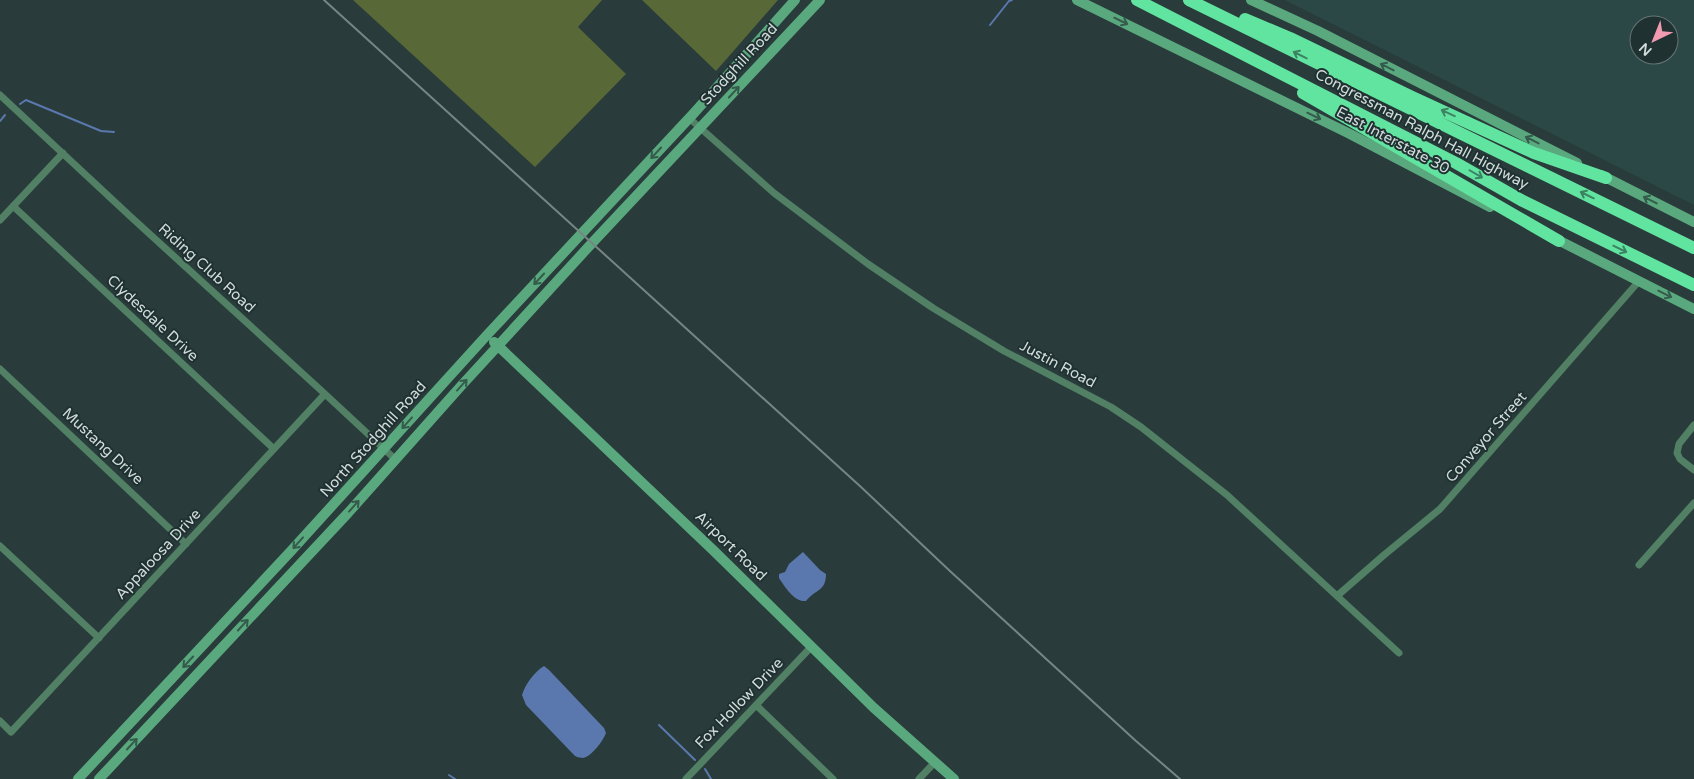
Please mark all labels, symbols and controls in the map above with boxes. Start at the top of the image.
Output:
north arrow [1629,15,1679,65]
one-way arrow [1113,17,1128,26]
street label: Stodghill Road [697,20,781,108]
text: N [1636,39,1655,59]
one-way arrow [1293,49,1308,59]
one-way arrow [1379,62,1394,72]
street label: Congressman Ralph Hall Highway [1312,65,1532,193]
one-way arrow [728,85,740,98]
street label: East Interstate 30 [1333,103,1453,177]
one-way arrow [1441,108,1456,118]
one-way arrow [1306,112,1321,121]
one-way arrow [1524,135,1539,145]
one-way arrow [650,147,662,160]
one-way arrow [1468,170,1482,180]
one-way arrow [1580,190,1595,200]
one-way arrow [1643,195,1658,205]
street label: Riding Club Road [155,220,259,316]
one-way arrow [1612,245,1627,254]
street label: Clydesdale Drive [104,271,202,365]
one-way arrow [533,273,545,285]
one-way arrow [1658,289,1673,299]
street label: Justin Road [1017,336,1099,392]
street label: North Stodghill Road [316,377,430,501]
one-way arrow [456,378,468,391]
street label: Conveyor Street [1442,388,1530,486]
street label: Mustang Drive [59,404,147,488]
one-way arrow [402,416,413,429]
one-way arrow [348,500,360,513]
street label: Appaloosa Drive [112,505,204,603]
street label: Airport Road [692,507,770,585]
one-way arrow [292,537,304,550]
one-way arrow [237,619,249,631]
street label: Fox Hollow Drive [691,654,787,752]
one-way arrow [182,656,194,669]
one-way arrow [126,737,138,750]

